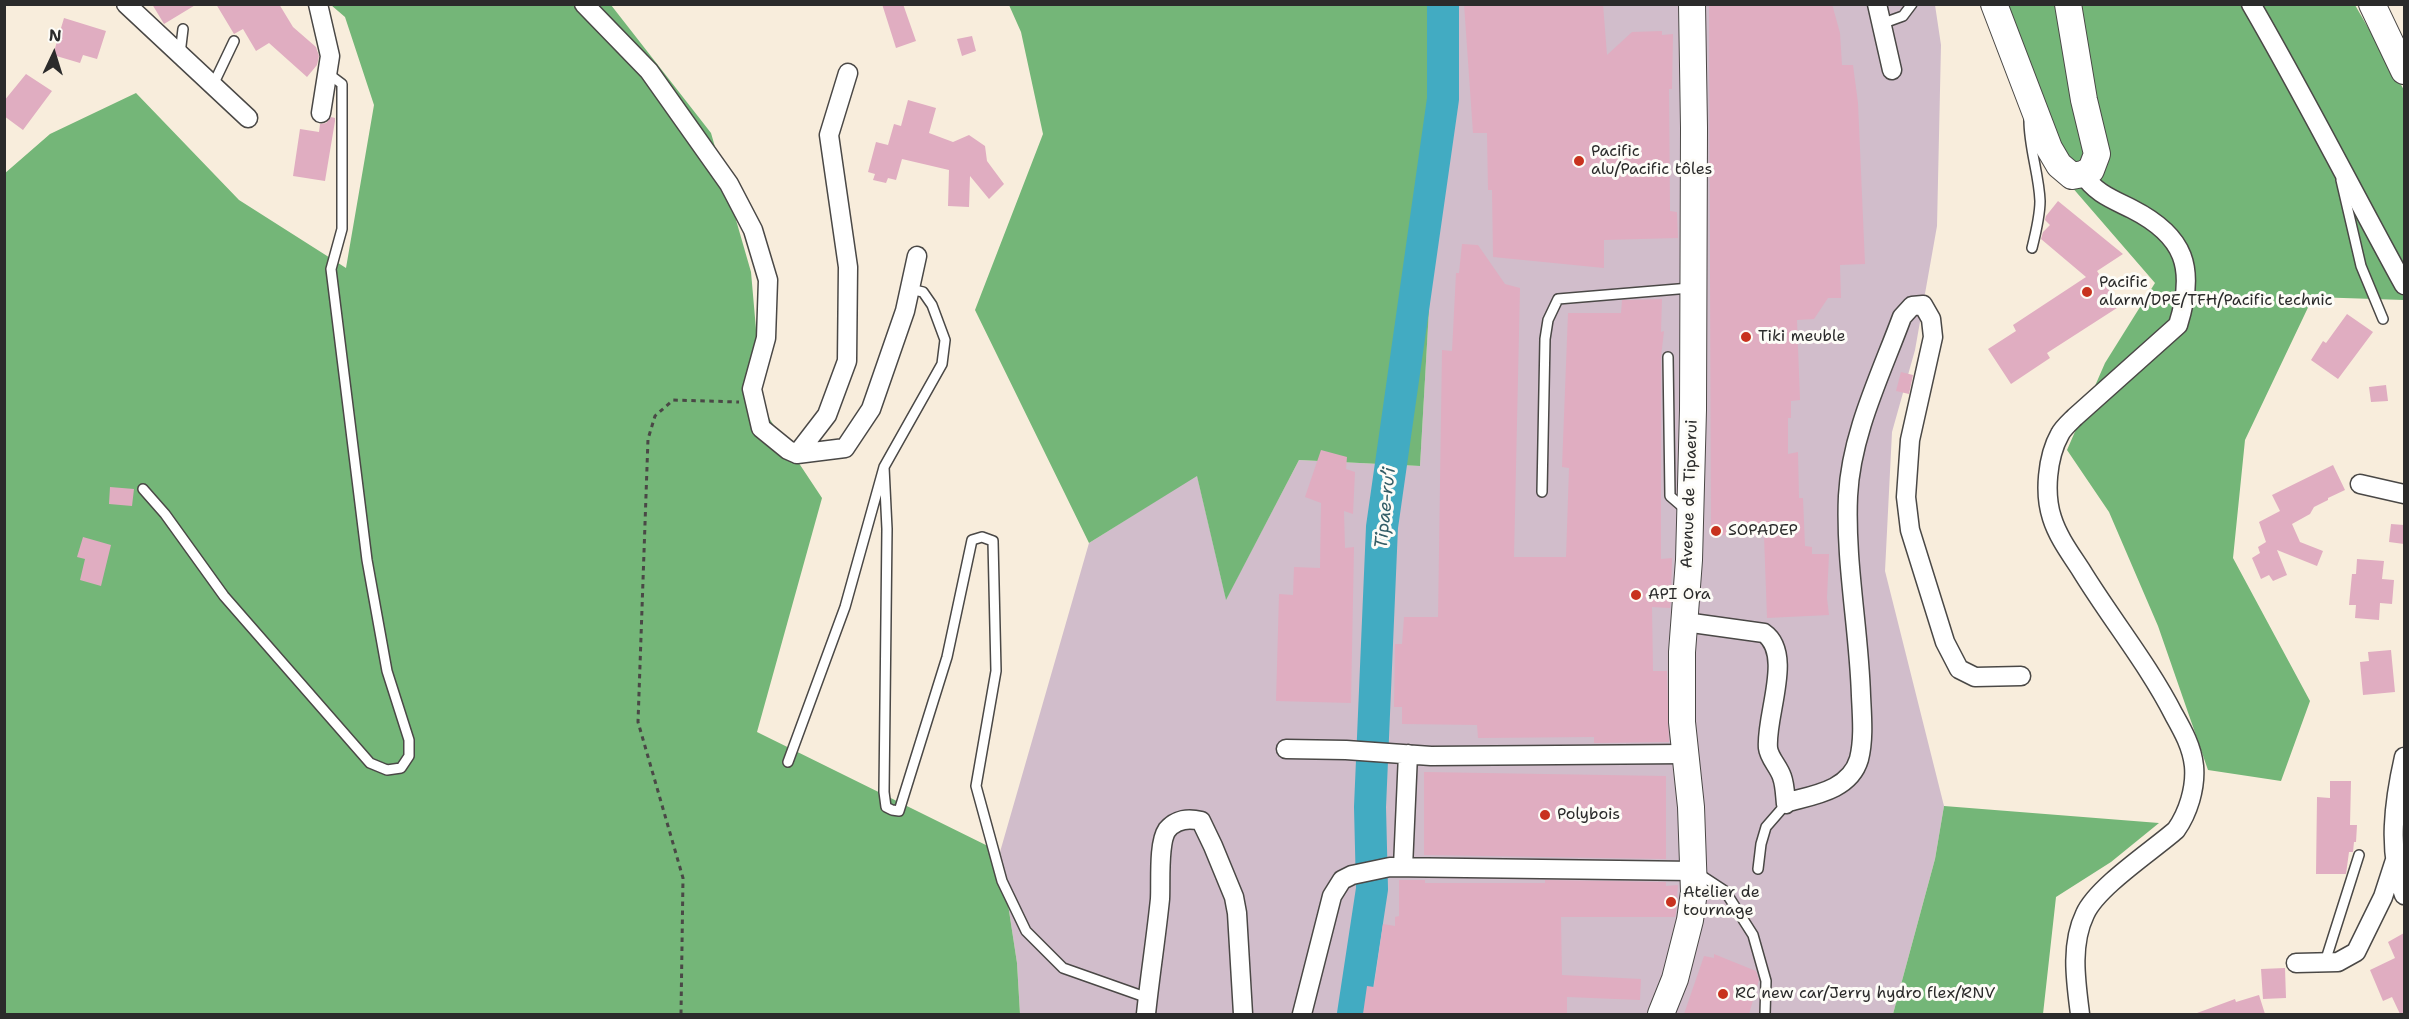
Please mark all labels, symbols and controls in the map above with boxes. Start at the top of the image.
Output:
north arrow [24,24,84,84]
text: N [48,25,62,46]
place label: Pacific alu/Pacific tôles [1591,142,1712,180]
marker: Pacific alu/Pacific tôles [1572,154,1586,168]
place label: Pacific alarm/DPE/TFH/Pacific technic [2099,273,2333,311]
marker: Pacific alarm/DPE/TFH/Pacific technic [2080,285,2094,299]
place label: Tiki meuble [1758,327,1846,347]
marker: Tiki meuble [1739,330,1753,344]
street label: Avenue de Tipaerui [1678,419,1702,569]
water label: Tipae-ru’i [1371,466,1401,550]
place label: SOPADEP [1728,521,1798,541]
marker: SOPADEP [1709,524,1723,538]
place label: API Ora [1648,585,1711,605]
marker: API Ora [1629,588,1643,602]
place label: Polybois [1557,805,1620,825]
marker: Polybois [1538,808,1552,822]
place label: Atelier de tournage [1683,883,1760,921]
marker: Atelier de tournage [1664,895,1678,909]
place label: RC new car/Jerry hydro flex/RNV [1735,984,1995,1004]
marker: RC new car/Jerry hydro flex/RNV [1716,987,1730,1001]

